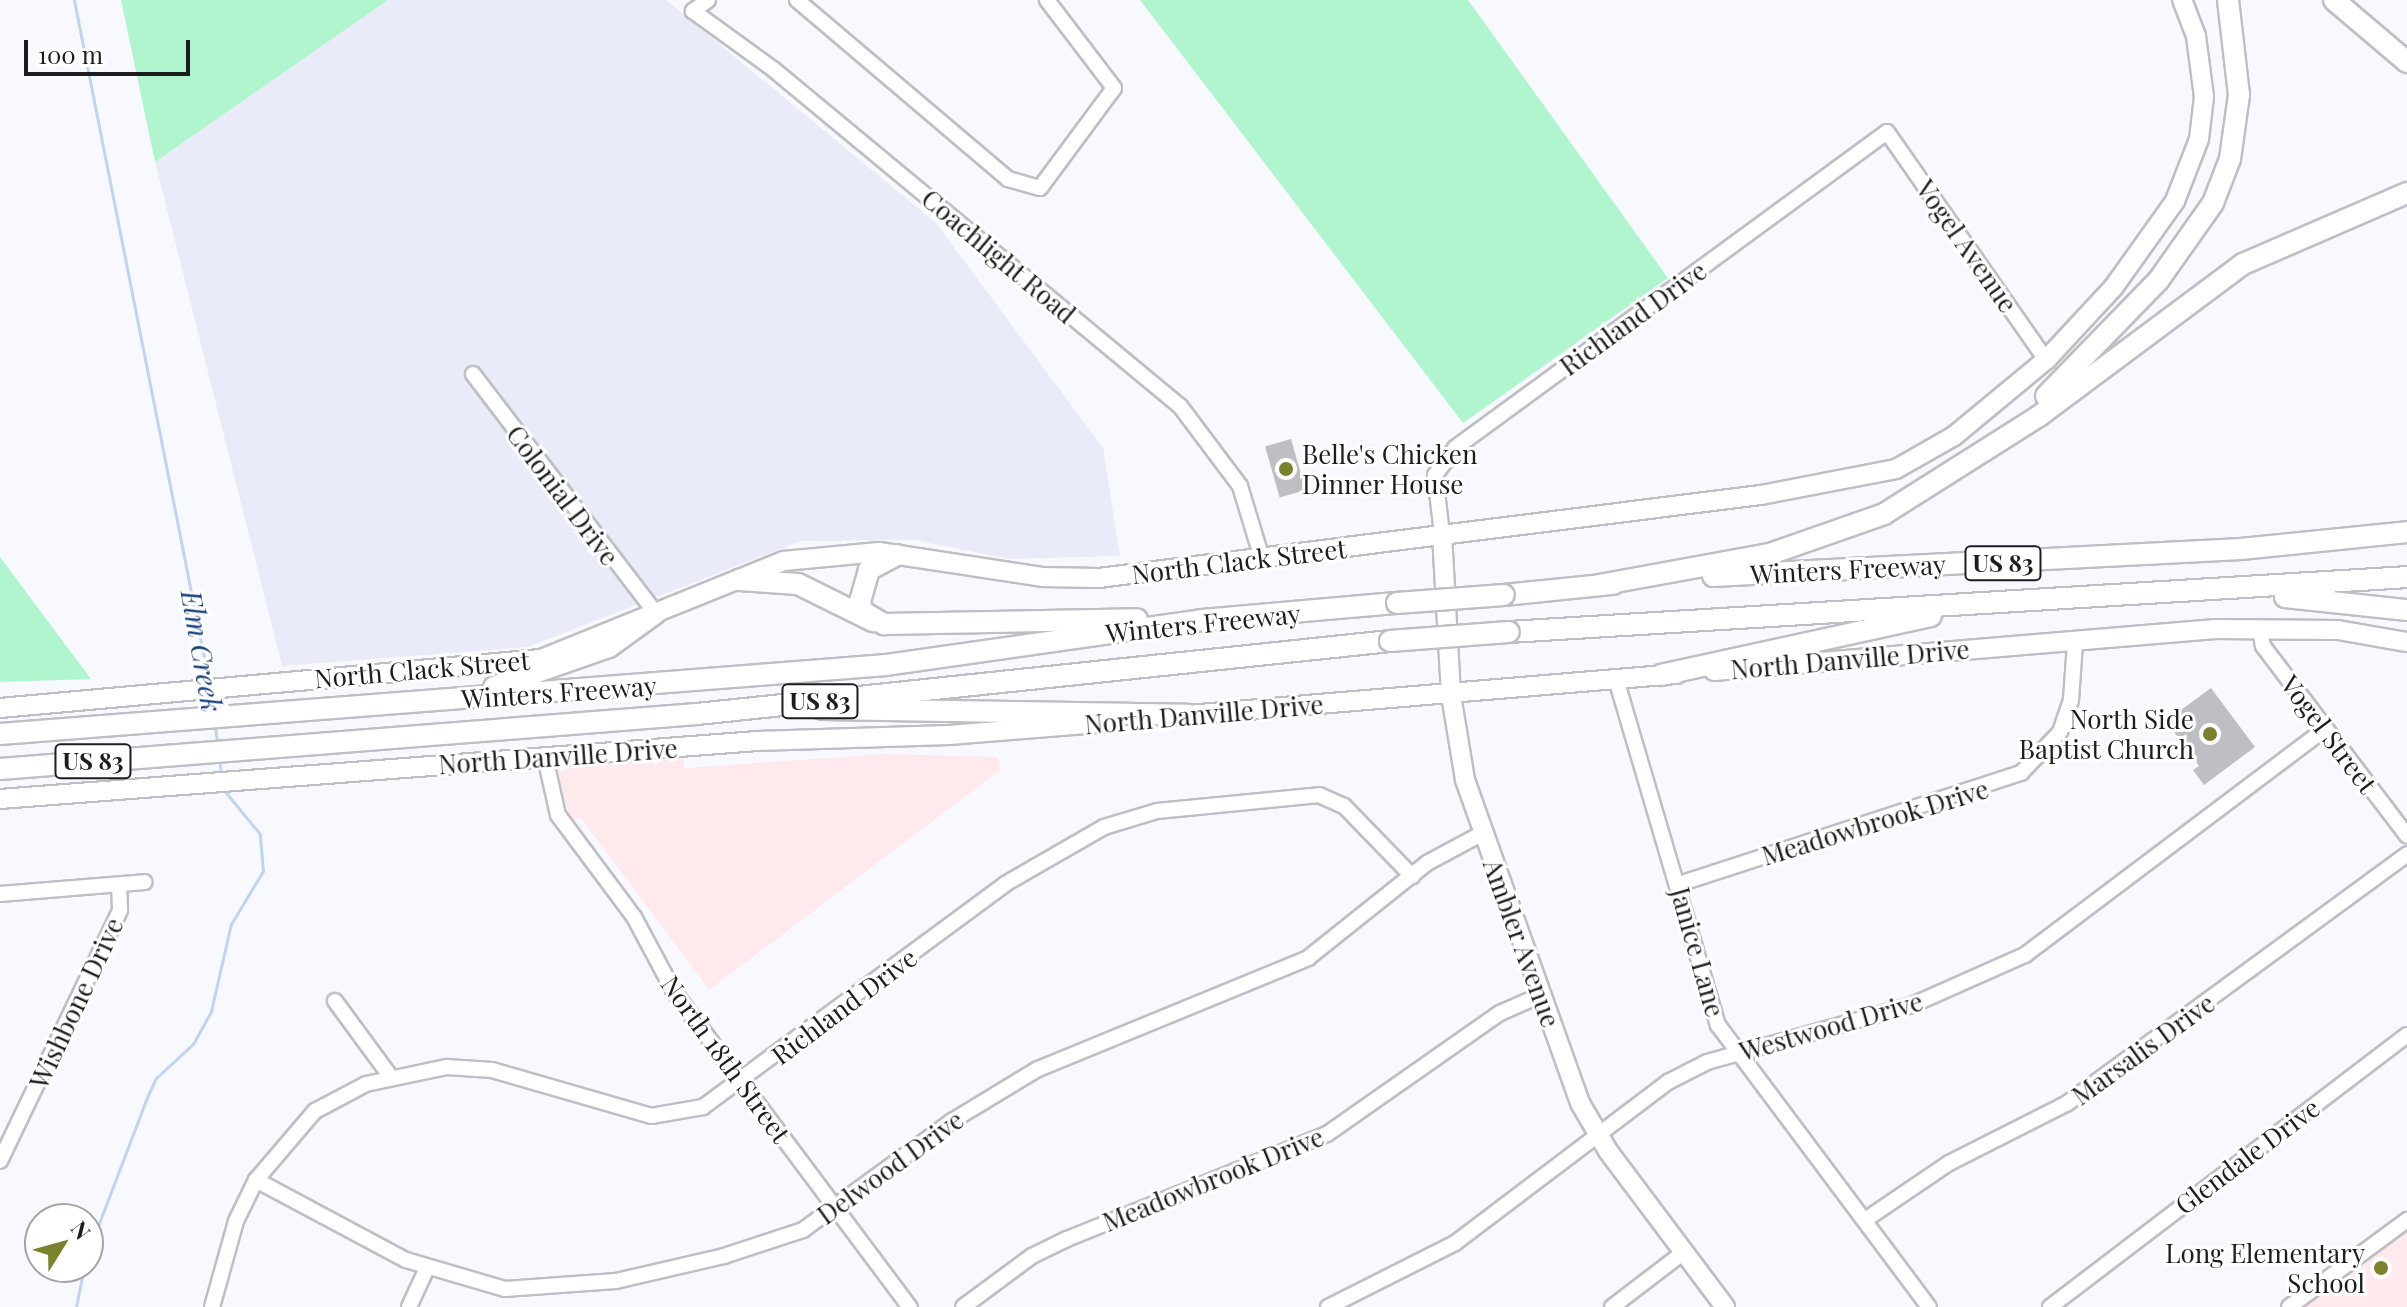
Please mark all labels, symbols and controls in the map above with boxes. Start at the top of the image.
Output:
scale bar [28,24,194,74]
text: 100 m [38,38,103,70]
street label: Vogel Avenue [1910,173,2024,319]
street label: Coachlight Road [915,182,1083,330]
street label: Richland Drive [1554,254,1712,382]
street label: Colonial Drive [500,419,626,571]
place label: Belle's Chicken Dinner House [1302,438,1478,500]
marker: Belle's Chicken Dinner House [1277,460,1295,478]
street label: North Clack Street [1130,532,1348,590]
road number: US 83 [1963,543,2043,583]
street label: Winters Freeway [1749,548,1947,590]
water label: Elm Creek [175,587,229,715]
street label: Winters Freeway [1104,597,1302,649]
street label: North Danville Drive [1729,633,1971,685]
street label: North Clack Street [313,644,531,694]
street label: Vogel Street [2275,669,2383,799]
street label: Winters Freeway [460,670,658,714]
road number: US 83 [780,681,860,721]
street label: North Danville Drive [1083,688,1325,740]
place label: North Side Baptist Church [2018,703,2194,764]
marker: North Side Baptist Church [2201,725,2219,743]
street label: North Danville Drive [437,732,679,780]
road number: US 83 [53,741,133,781]
street label: Meadowbrook Drive [1758,773,1992,871]
street label: Ambler Avenue [1477,854,1567,1032]
street label: Janice Lane [1665,884,1731,1020]
street label: Wishbone Drive [23,913,129,1093]
street label: Richland Drive [765,941,923,1071]
street label: North 18th Street [655,970,797,1148]
street label: Westwood Drive [1736,985,1926,1067]
street label: Marsalis Drive [2066,987,2220,1111]
street label: Glendale Drive [2169,1092,2325,1220]
street label: Delwood Drive [811,1104,969,1230]
street label: Meadowbrook Drive [1098,1120,1328,1238]
north arrow [24,1203,104,1283]
text: N [65,1214,98,1245]
place label: Long Elementary School [2165,1237,2365,1298]
marker: Long Elementary School [2372,1259,2390,1277]

